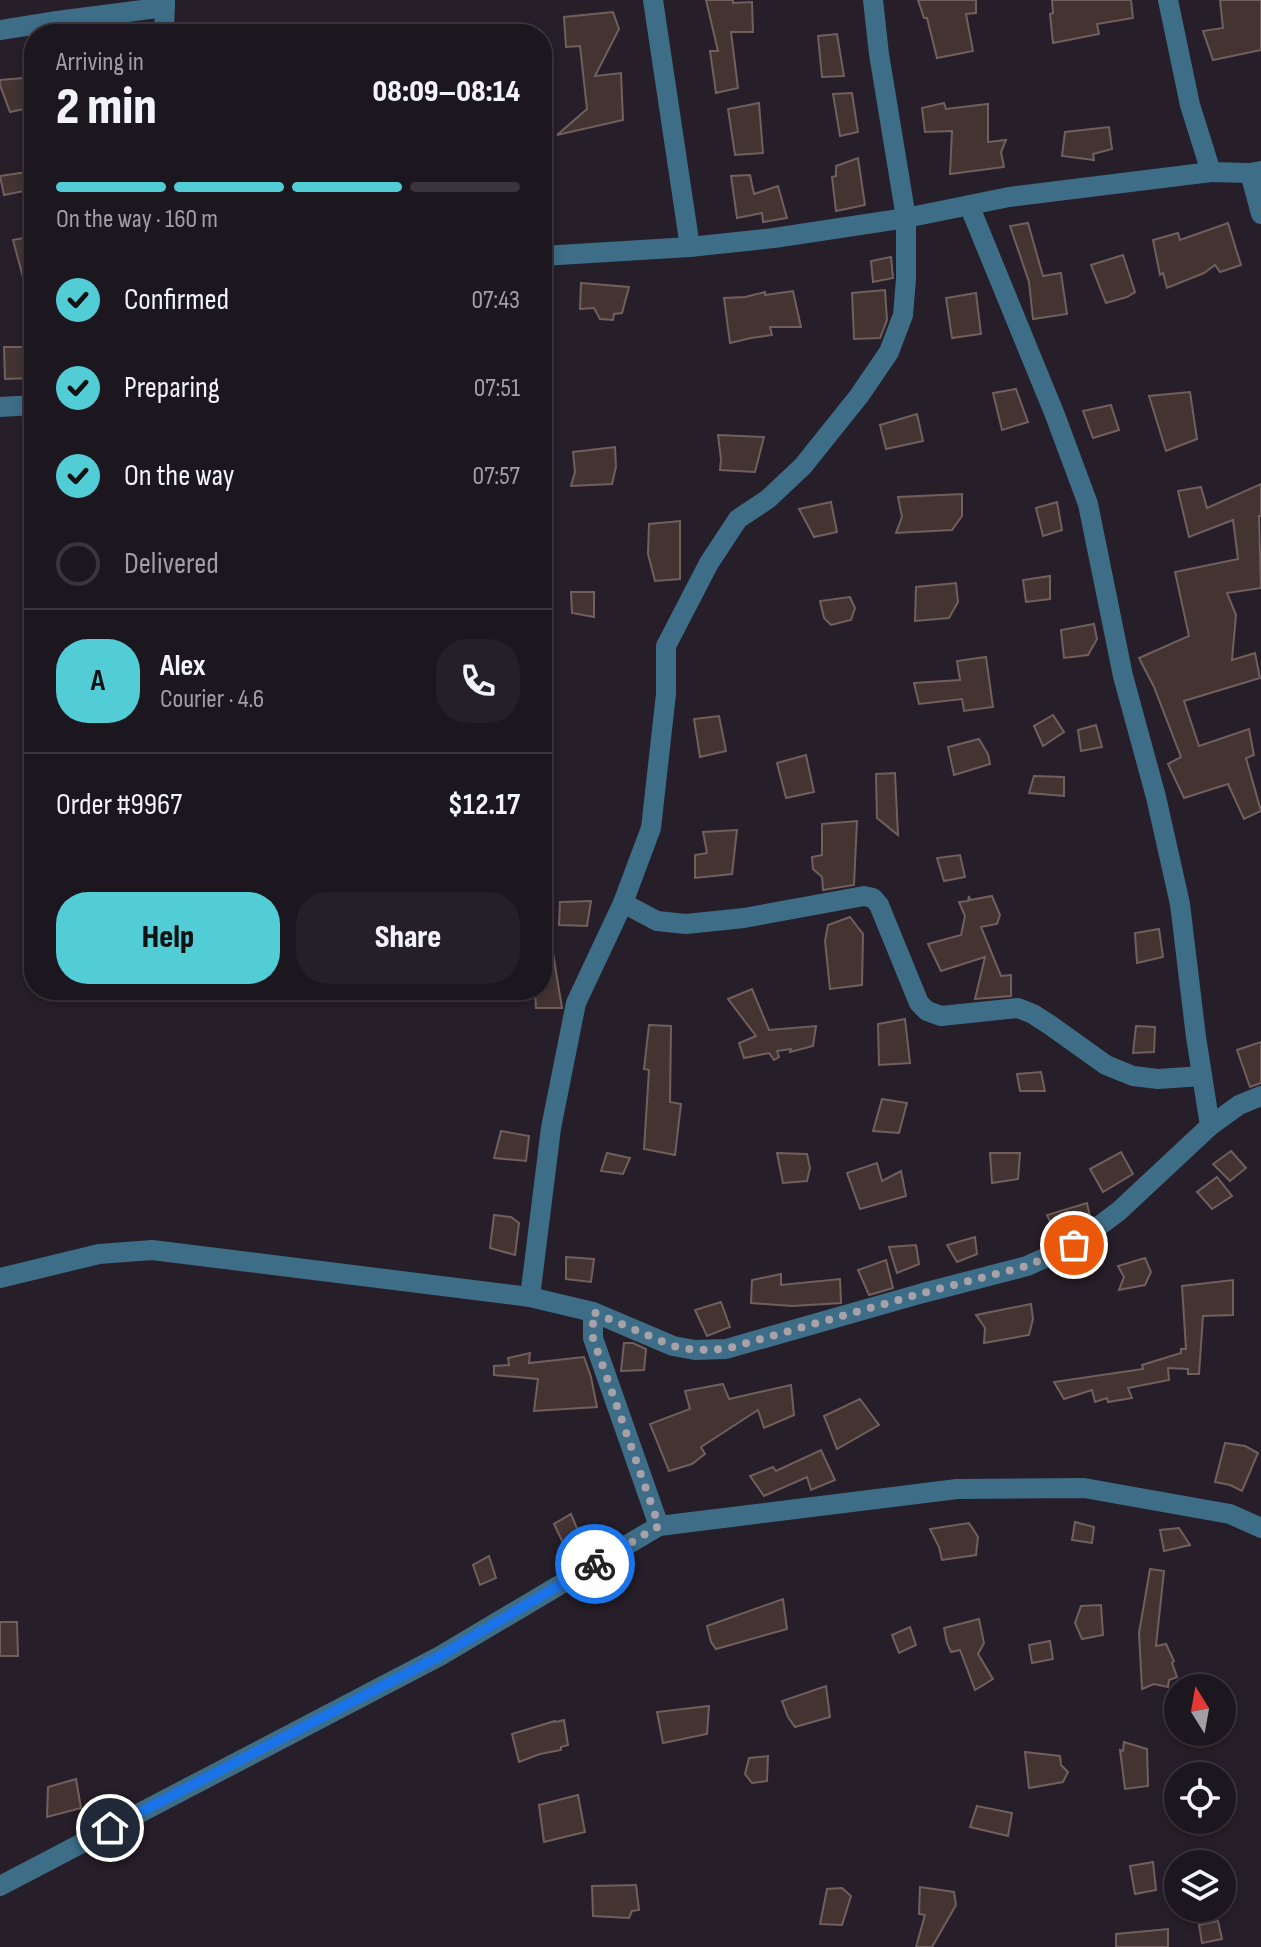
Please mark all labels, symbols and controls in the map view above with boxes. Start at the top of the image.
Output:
text: Arriving in [56,47,144,78]
text: 08:09–08:14 [373,74,520,110]
text: 2 min [56,76,157,139]
text: On the way · 160 m [56,204,218,235]
icon: check [56,278,100,322]
text: Confirmed [124,282,229,318]
text: 07:43 [471,285,520,316]
icon: check [56,366,100,410]
text: Preparing [124,370,220,406]
text: 07:51 [474,373,520,404]
icon: check [56,454,100,498]
text: On the way [124,458,234,494]
text: 07:57 [473,461,520,492]
text: Delivered [124,546,219,582]
button: phone [436,639,520,723]
text: Alex [160,648,206,684]
text: A [91,663,105,699]
text: Courier · 4.6 [160,684,264,715]
text: Order #9967 [56,787,182,823]
text: $12.17 [448,787,520,823]
button: Help [56,892,280,984]
button: Share [296,892,520,984]
pin [1040,1211,1108,1279]
icon: bag [1052,1223,1096,1267]
courier [555,1524,635,1604]
icon: bike [573,1542,617,1586]
north arrow [1164,1674,1236,1746]
map controls [1164,1674,1236,1922]
button: locate [1164,1762,1236,1834]
pin [76,1794,144,1862]
icon: home [88,1806,132,1850]
button: layers [1164,1850,1236,1922]

